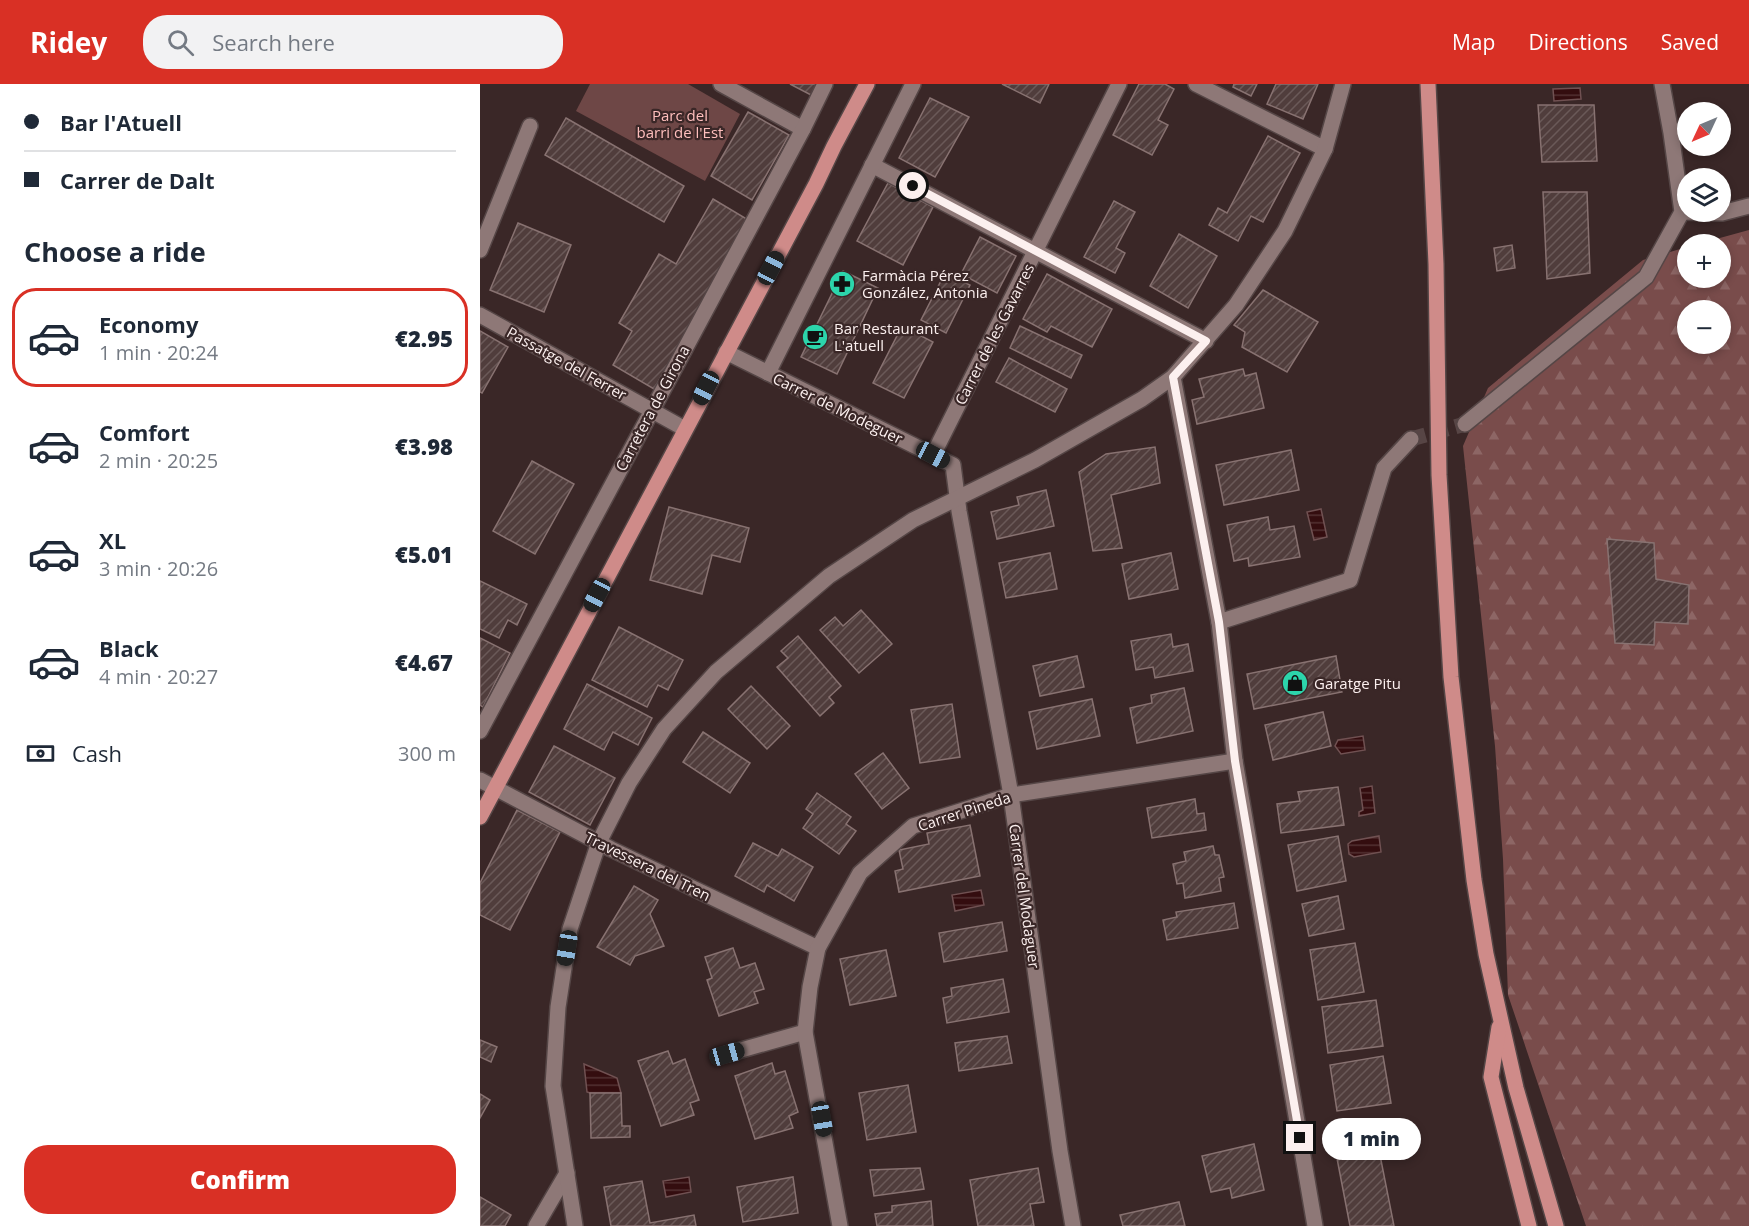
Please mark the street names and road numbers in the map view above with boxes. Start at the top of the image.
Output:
street label: Carrer de les Gavarres [950,260,1038,408]
street label: Passatge del Ferrer [504,322,630,404]
street label: Carretera de Girona [610,342,694,474]
street label: Carrer de Modeguer [770,368,906,448]
street label: Carrer Pineda [915,787,1013,835]
street label: Carrer del Modaguer [1005,822,1045,970]
street label: Travessera del Tren [582,827,714,905]

